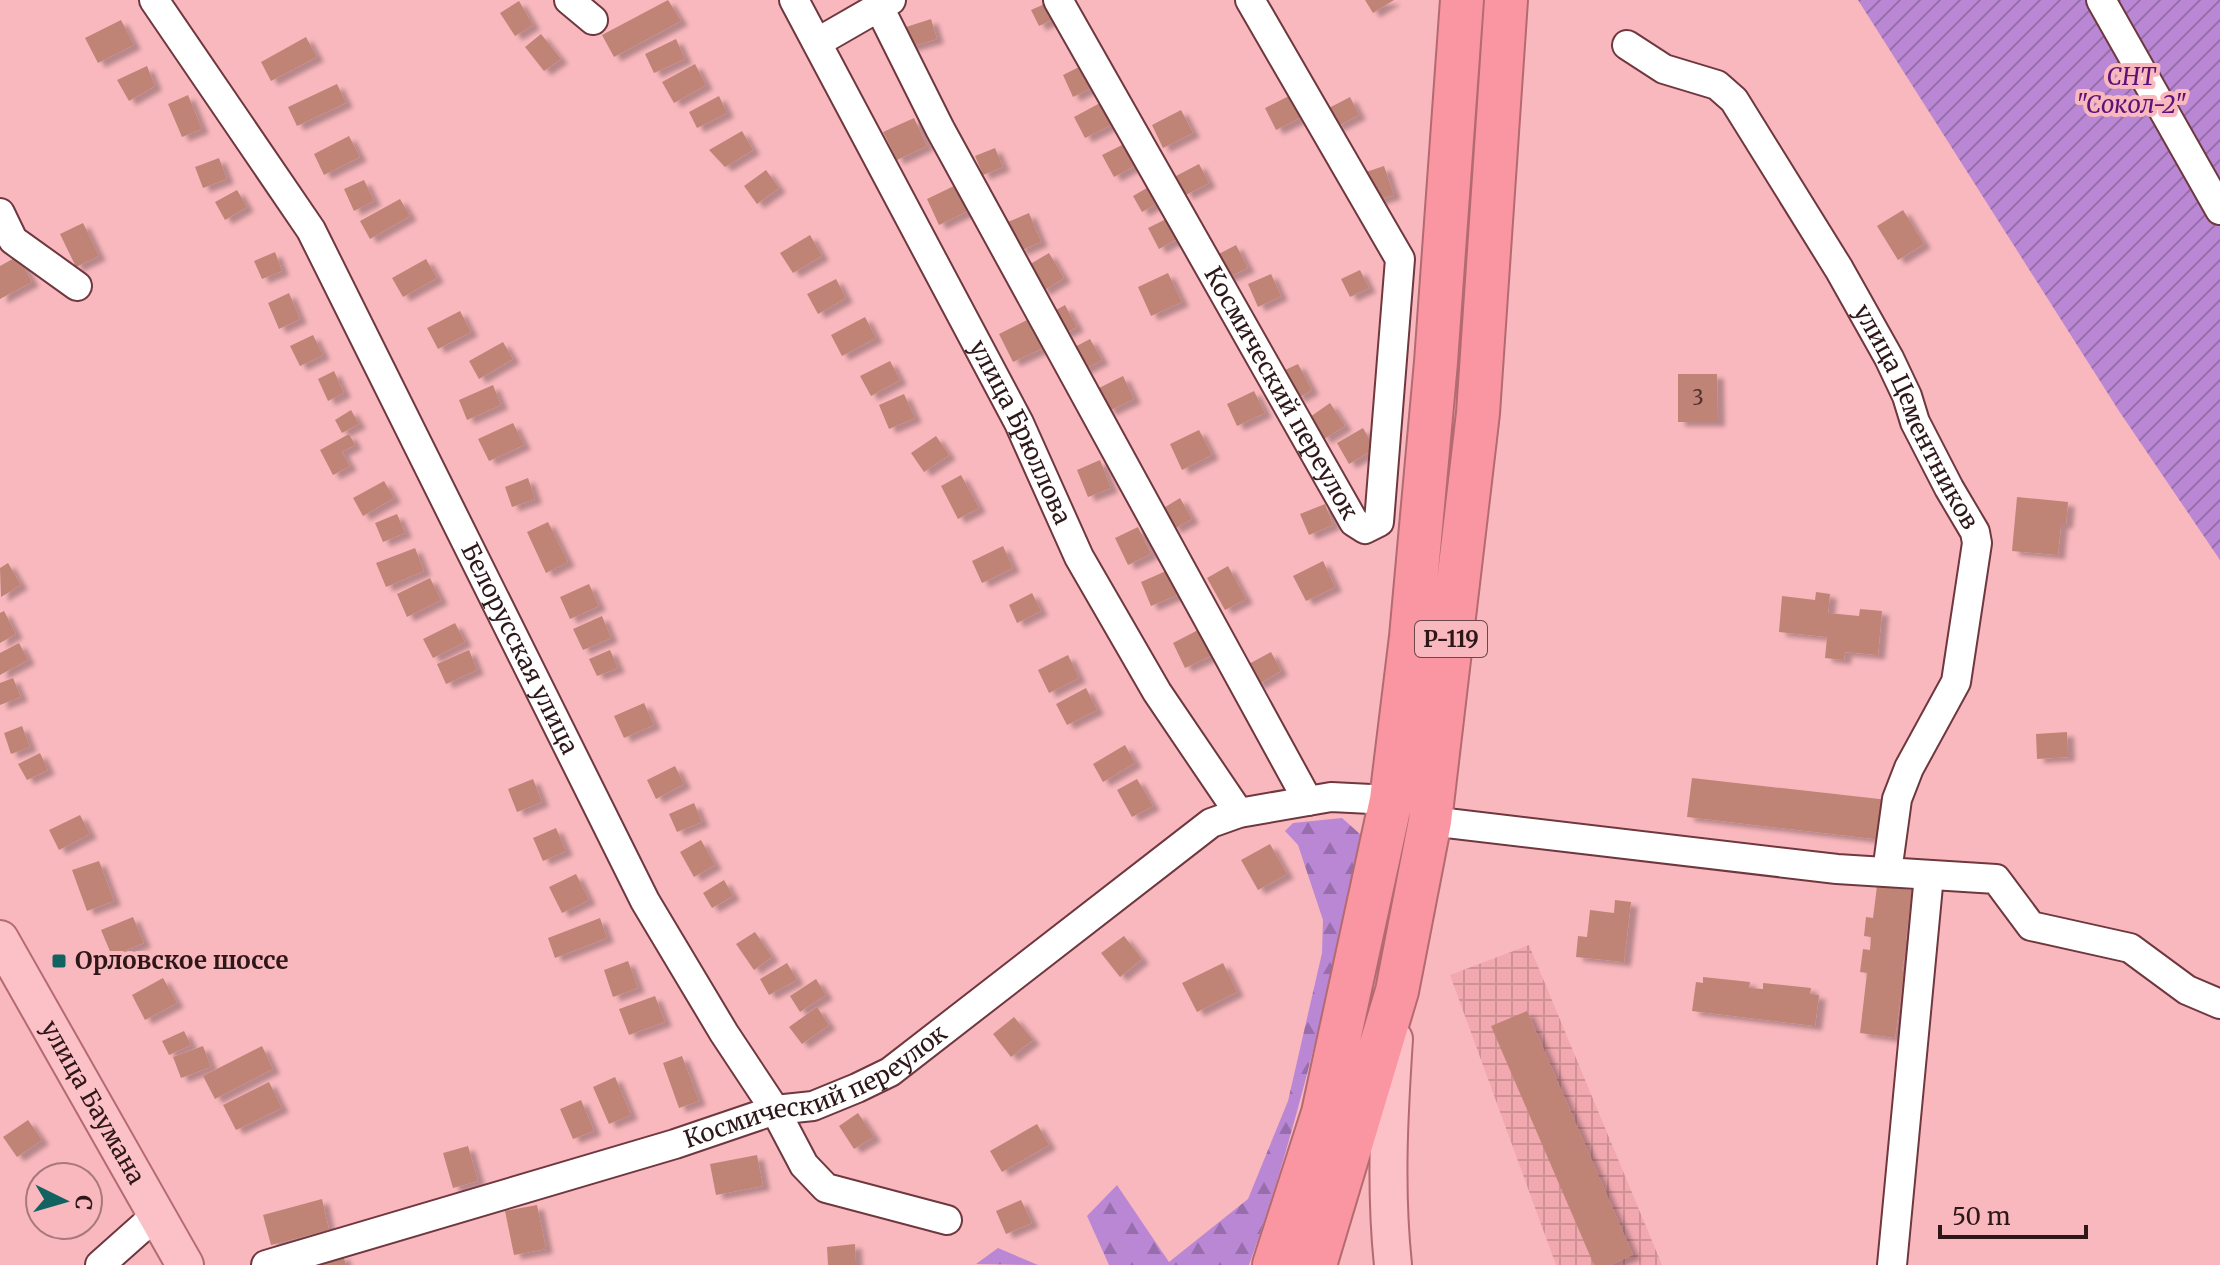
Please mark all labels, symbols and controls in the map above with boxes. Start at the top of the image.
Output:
park label: СНТ "Сокол-2" [2075,61,2187,120]
street label: Космический переулок [1197,261,1365,525]
street label: улица Цементников [1847,298,1986,535]
street label: улица Брюллова [963,334,1078,529]
house number: 3 [1692,385,1704,410]
street label: Белорусская улица [454,538,585,759]
road number: Р-119 [1415,621,1487,657]
place label: Орловское шоссе [75,945,288,976]
marker: Орловское шоссе [50,952,68,970]
street label: улица Баумана [34,1015,152,1190]
street label: Космический переулок [680,1017,953,1155]
north arrow [24,1161,104,1241]
scale bar [1940,1189,2086,1239]
text: С [69,1194,99,1211]
text: 50 m [1952,1201,2011,1232]

